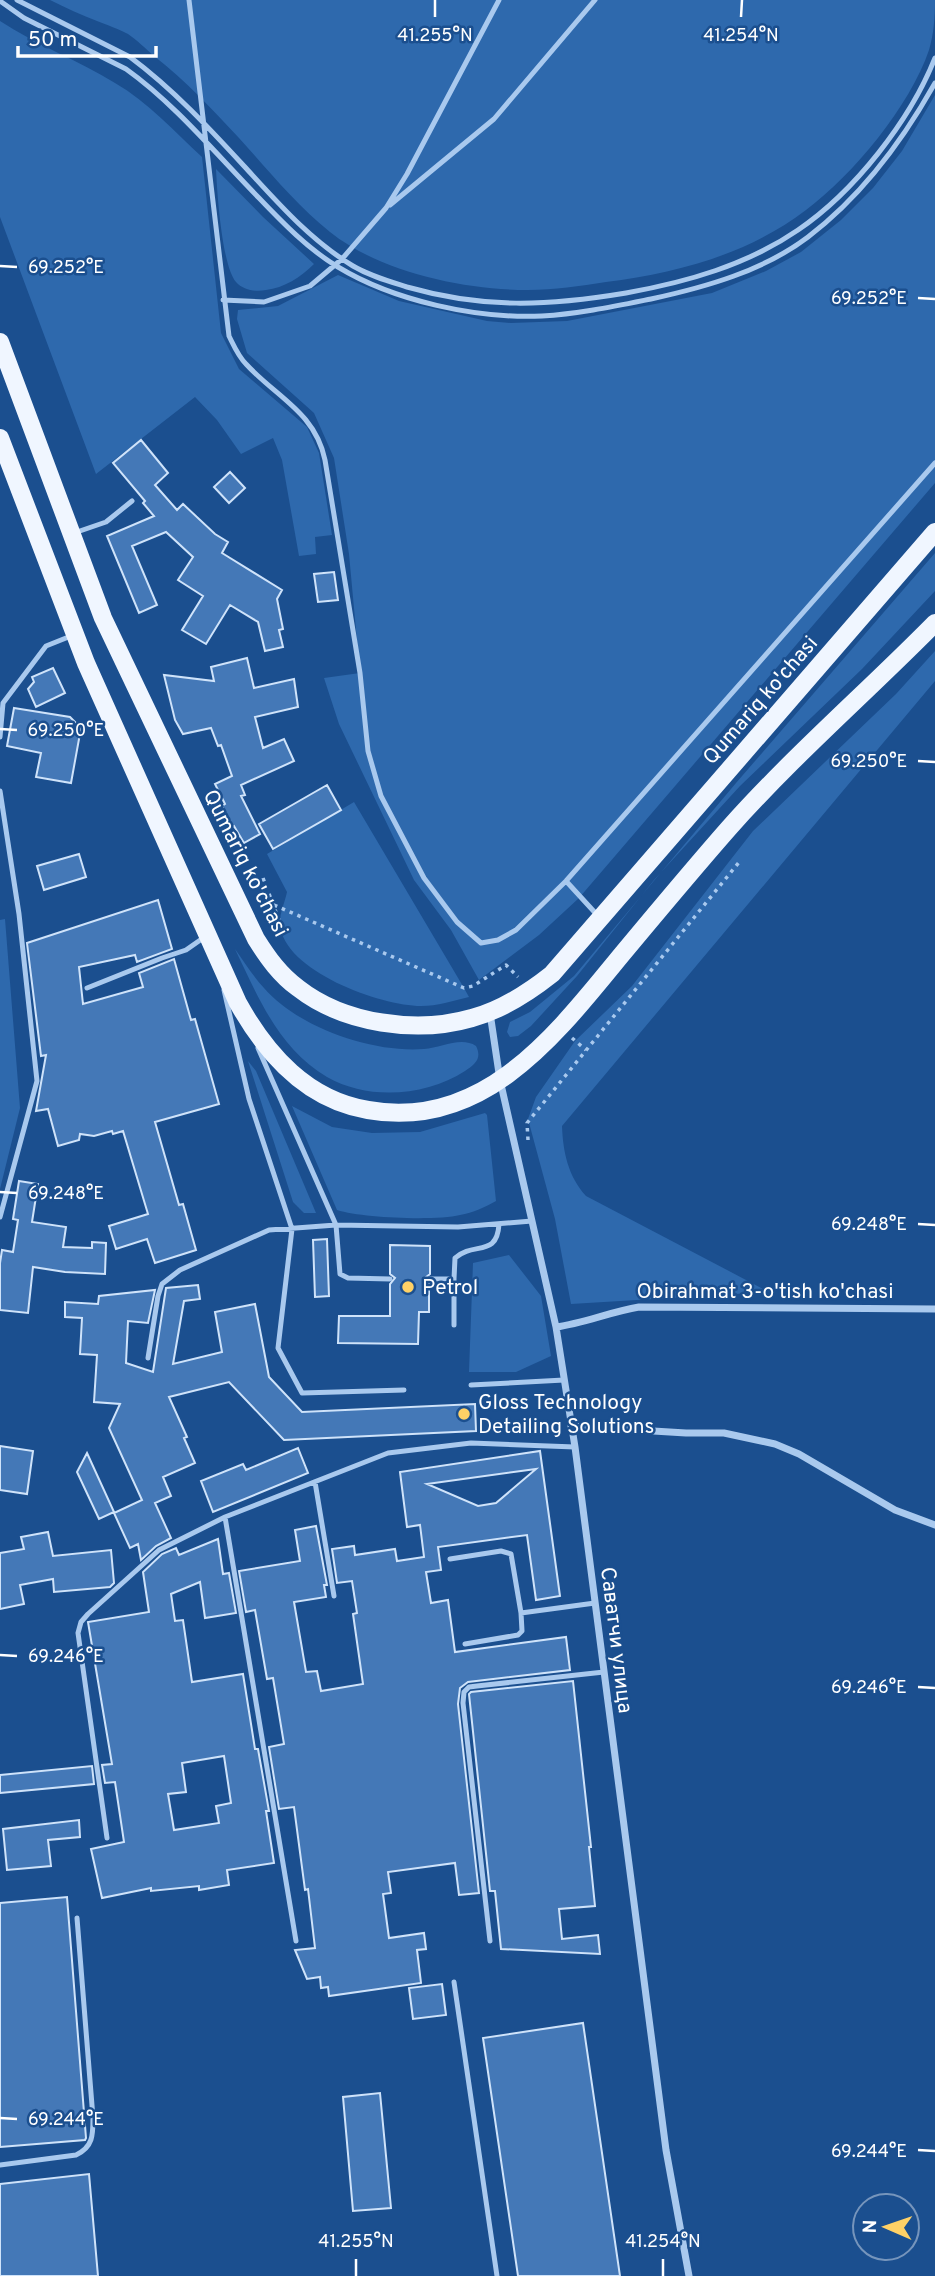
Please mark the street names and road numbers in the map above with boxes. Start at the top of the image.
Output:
street label: Qumariq ko'chasi [698,631,824,771]
street label: Qumariq ko'chasi [196,785,293,942]
street label: Obirahmat 3-o'tish ko'chasi [637,1279,893,1306]
street label: Саватчи улица [593,1565,638,1715]

